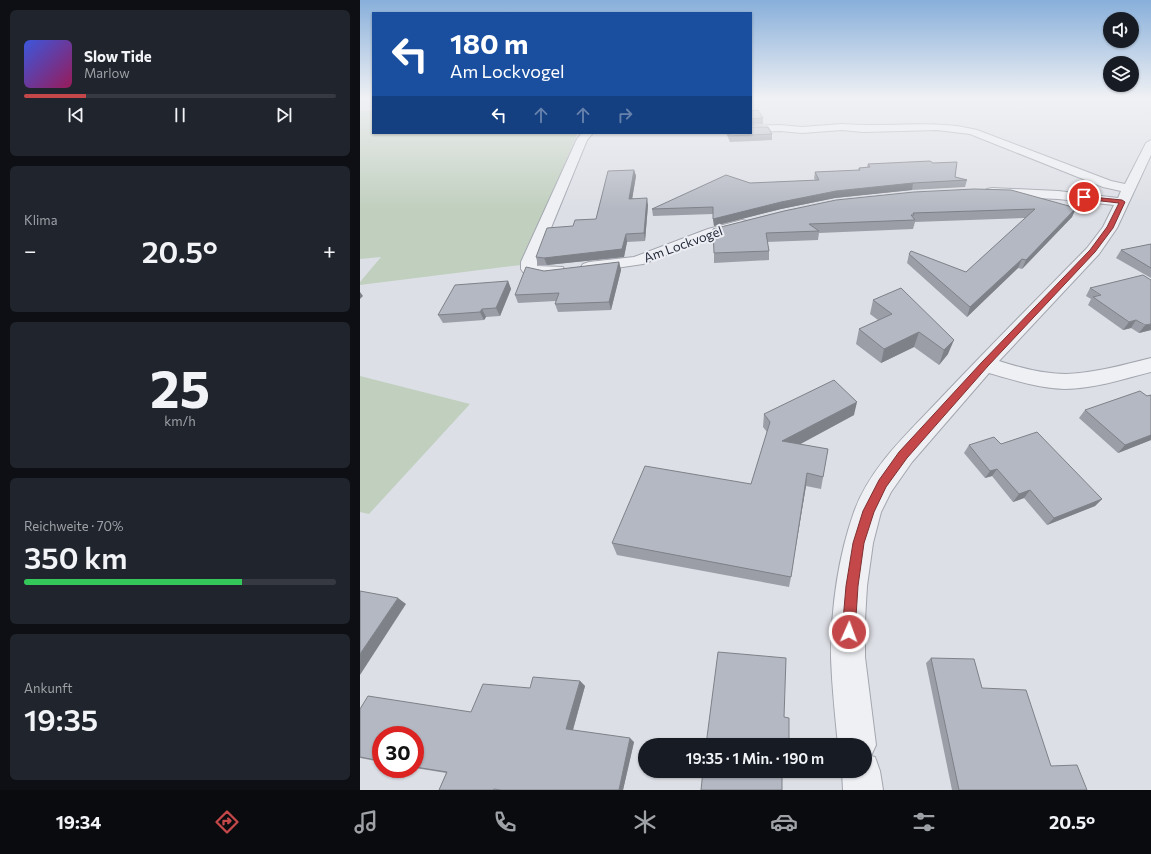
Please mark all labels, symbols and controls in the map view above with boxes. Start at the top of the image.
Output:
map controls [1103,12,1139,92]
button: sound [1103,12,1139,48]
text: 180 m [450,26,528,60]
icon: left [384,28,436,80]
text: Slow Tide [84,47,152,65]
button: layers [1103,56,1139,92]
text: Am Lockvogel [450,60,565,82]
text: Marlow [84,65,130,81]
icon: previous [65,104,87,126]
icon: pause [169,104,191,126]
icon: next [273,104,295,126]
icon: left [488,104,510,126]
icon: ahead [530,104,552,126]
icon: ahead [572,104,594,126]
icon: right [614,104,636,126]
pin [1067,180,1101,214]
icon: arrive [1073,186,1095,208]
text: Klima [24,212,58,228]
street label: Am Lockvogel [641,222,725,266]
text: 20.5° [142,232,218,269]
text: − [24,237,37,264]
text: + [323,237,336,264]
text: 25 [150,355,210,419]
text: km/h [164,413,196,429]
text: Reichweite · 70% [24,518,124,534]
text: 350 km [24,538,127,575]
position arrow [828,611,870,653]
text: Ankunft [24,680,73,696]
text: 19:35 [24,700,98,737]
speed limit sign: 30 [372,726,424,778]
text: 19:35 · 1 Min. · 190 m [686,749,824,767]
icon: directions [213,808,241,836]
icon: music [352,808,380,836]
icon: phone [491,808,519,836]
icon: climate [631,808,659,836]
icon: car [770,808,798,836]
icon: filters [910,808,938,836]
text: 19:34 [56,811,101,833]
text: 20.5° [1049,811,1095,833]

